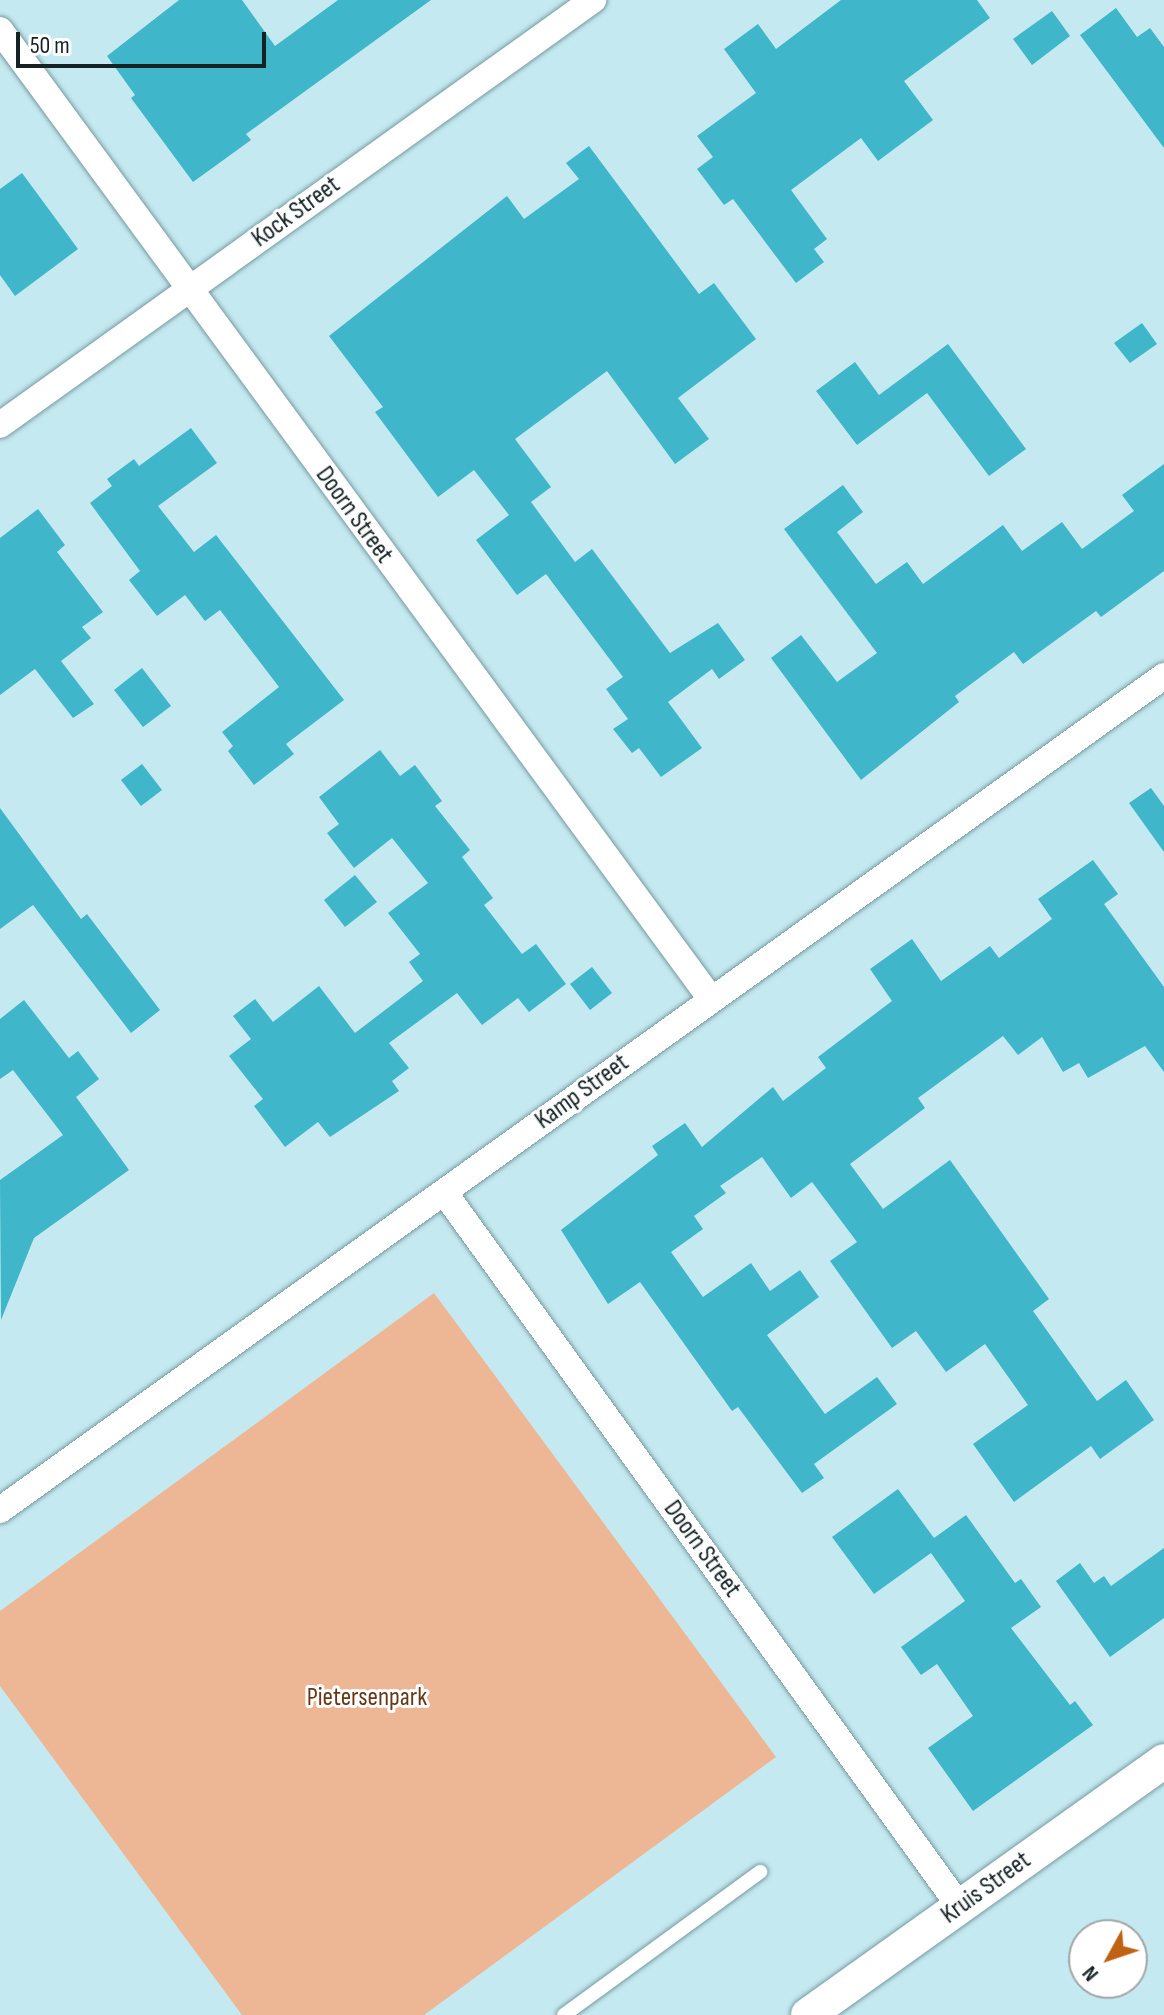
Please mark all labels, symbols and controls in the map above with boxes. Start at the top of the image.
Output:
scale bar [20,16,270,66]
text: 50 m [30,31,70,60]
street label: Kock Street [246,170,346,254]
street label: Doorn Street [308,461,400,569]
street label: Kamp Street [529,1048,635,1136]
street label: Doorn Street [656,1495,748,1603]
park label: Pietersenpark [307,1682,427,1714]
street label: Kruis Street [935,1845,1037,1931]
north arrow [1068,1919,1148,1999]
text: N [1077,1960,1105,1987]

